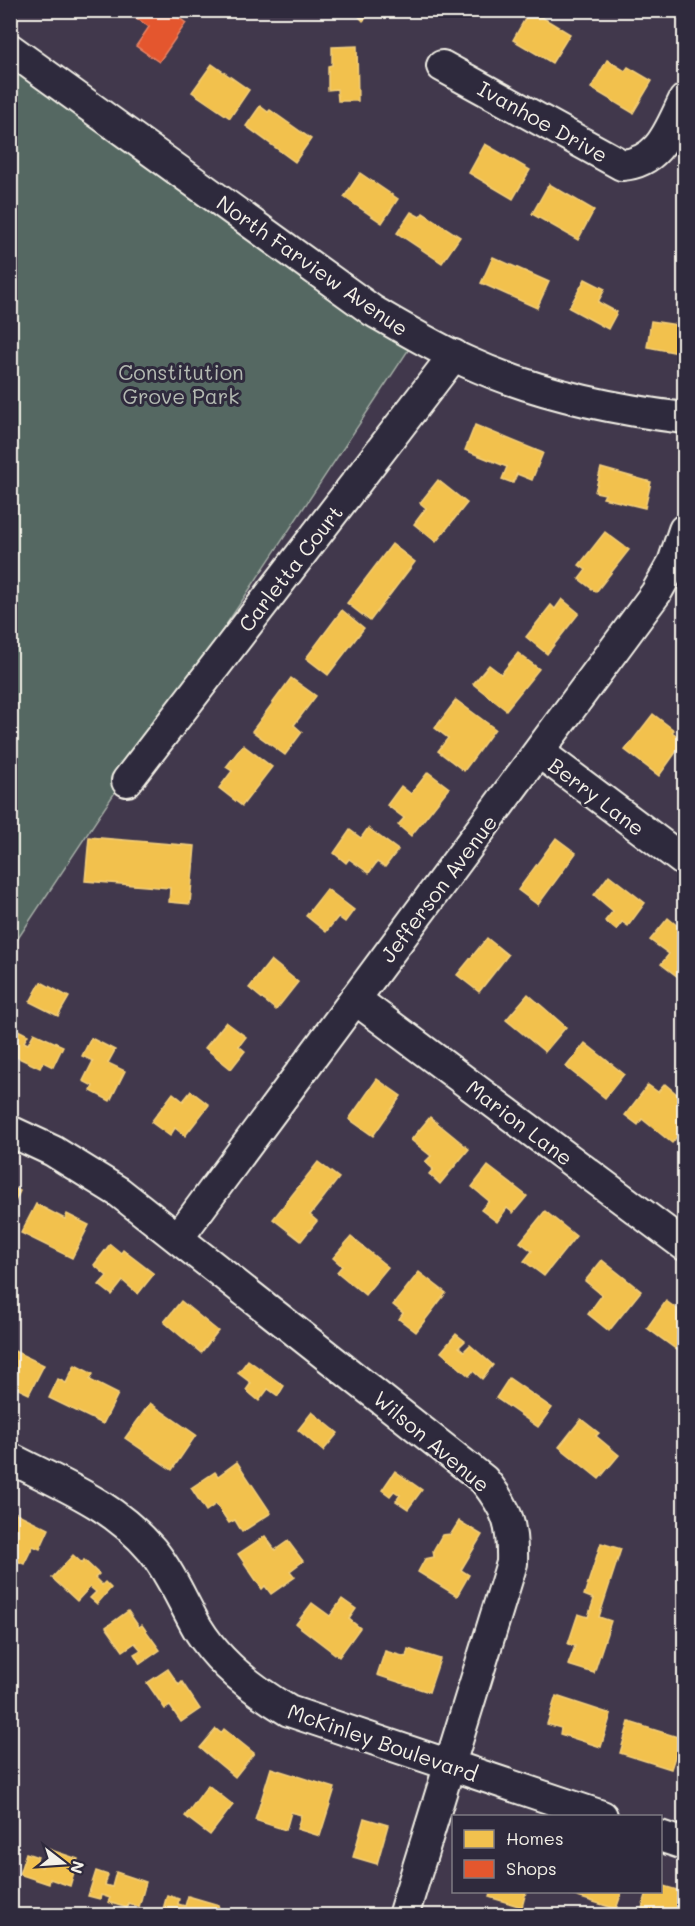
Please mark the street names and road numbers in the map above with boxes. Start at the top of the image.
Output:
street label: Ivanhoe Drive [473,74,613,168]
street label: North Farview Avenue [212,189,414,341]
street label: Carletta Court [232,499,348,637]
street label: Berry Lane [544,751,650,841]
street label: Jefferson Avenue [374,809,502,967]
street label: Marion Lane [461,1073,579,1171]
street label: Wilson Avenue [368,1384,496,1498]
street label: McKinley Boulevard [284,1697,482,1787]

